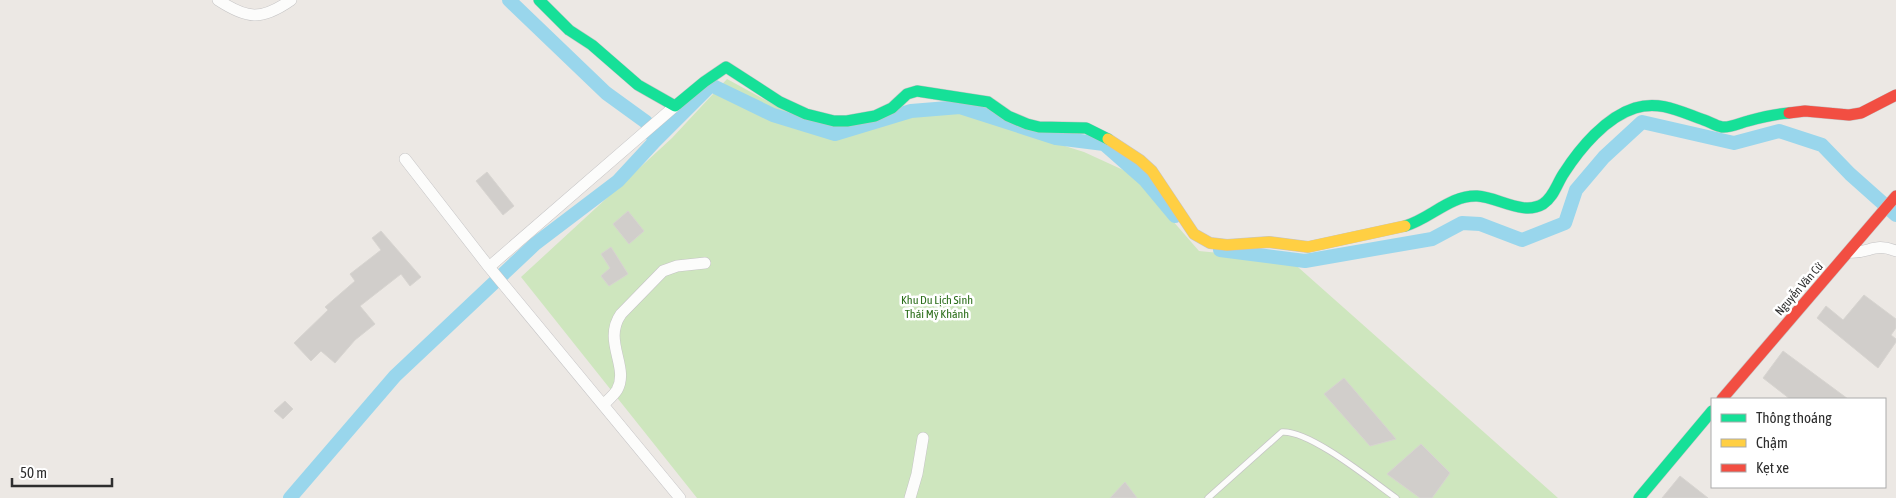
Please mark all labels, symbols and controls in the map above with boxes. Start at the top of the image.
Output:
street label: Nguyễn Văn Cừ [1772,260,1826,318]
park label: Khu Du Lịch Sinh Thái Mỹ Khánh [901,293,973,321]
legend [1711,398,1886,488]
text: Thông thoáng [1756,409,1832,426]
text: Chậm [1756,434,1788,451]
scale bar [12,456,112,488]
text: Kẹt xe [1756,459,1789,476]
text: 50 m [20,464,47,481]

